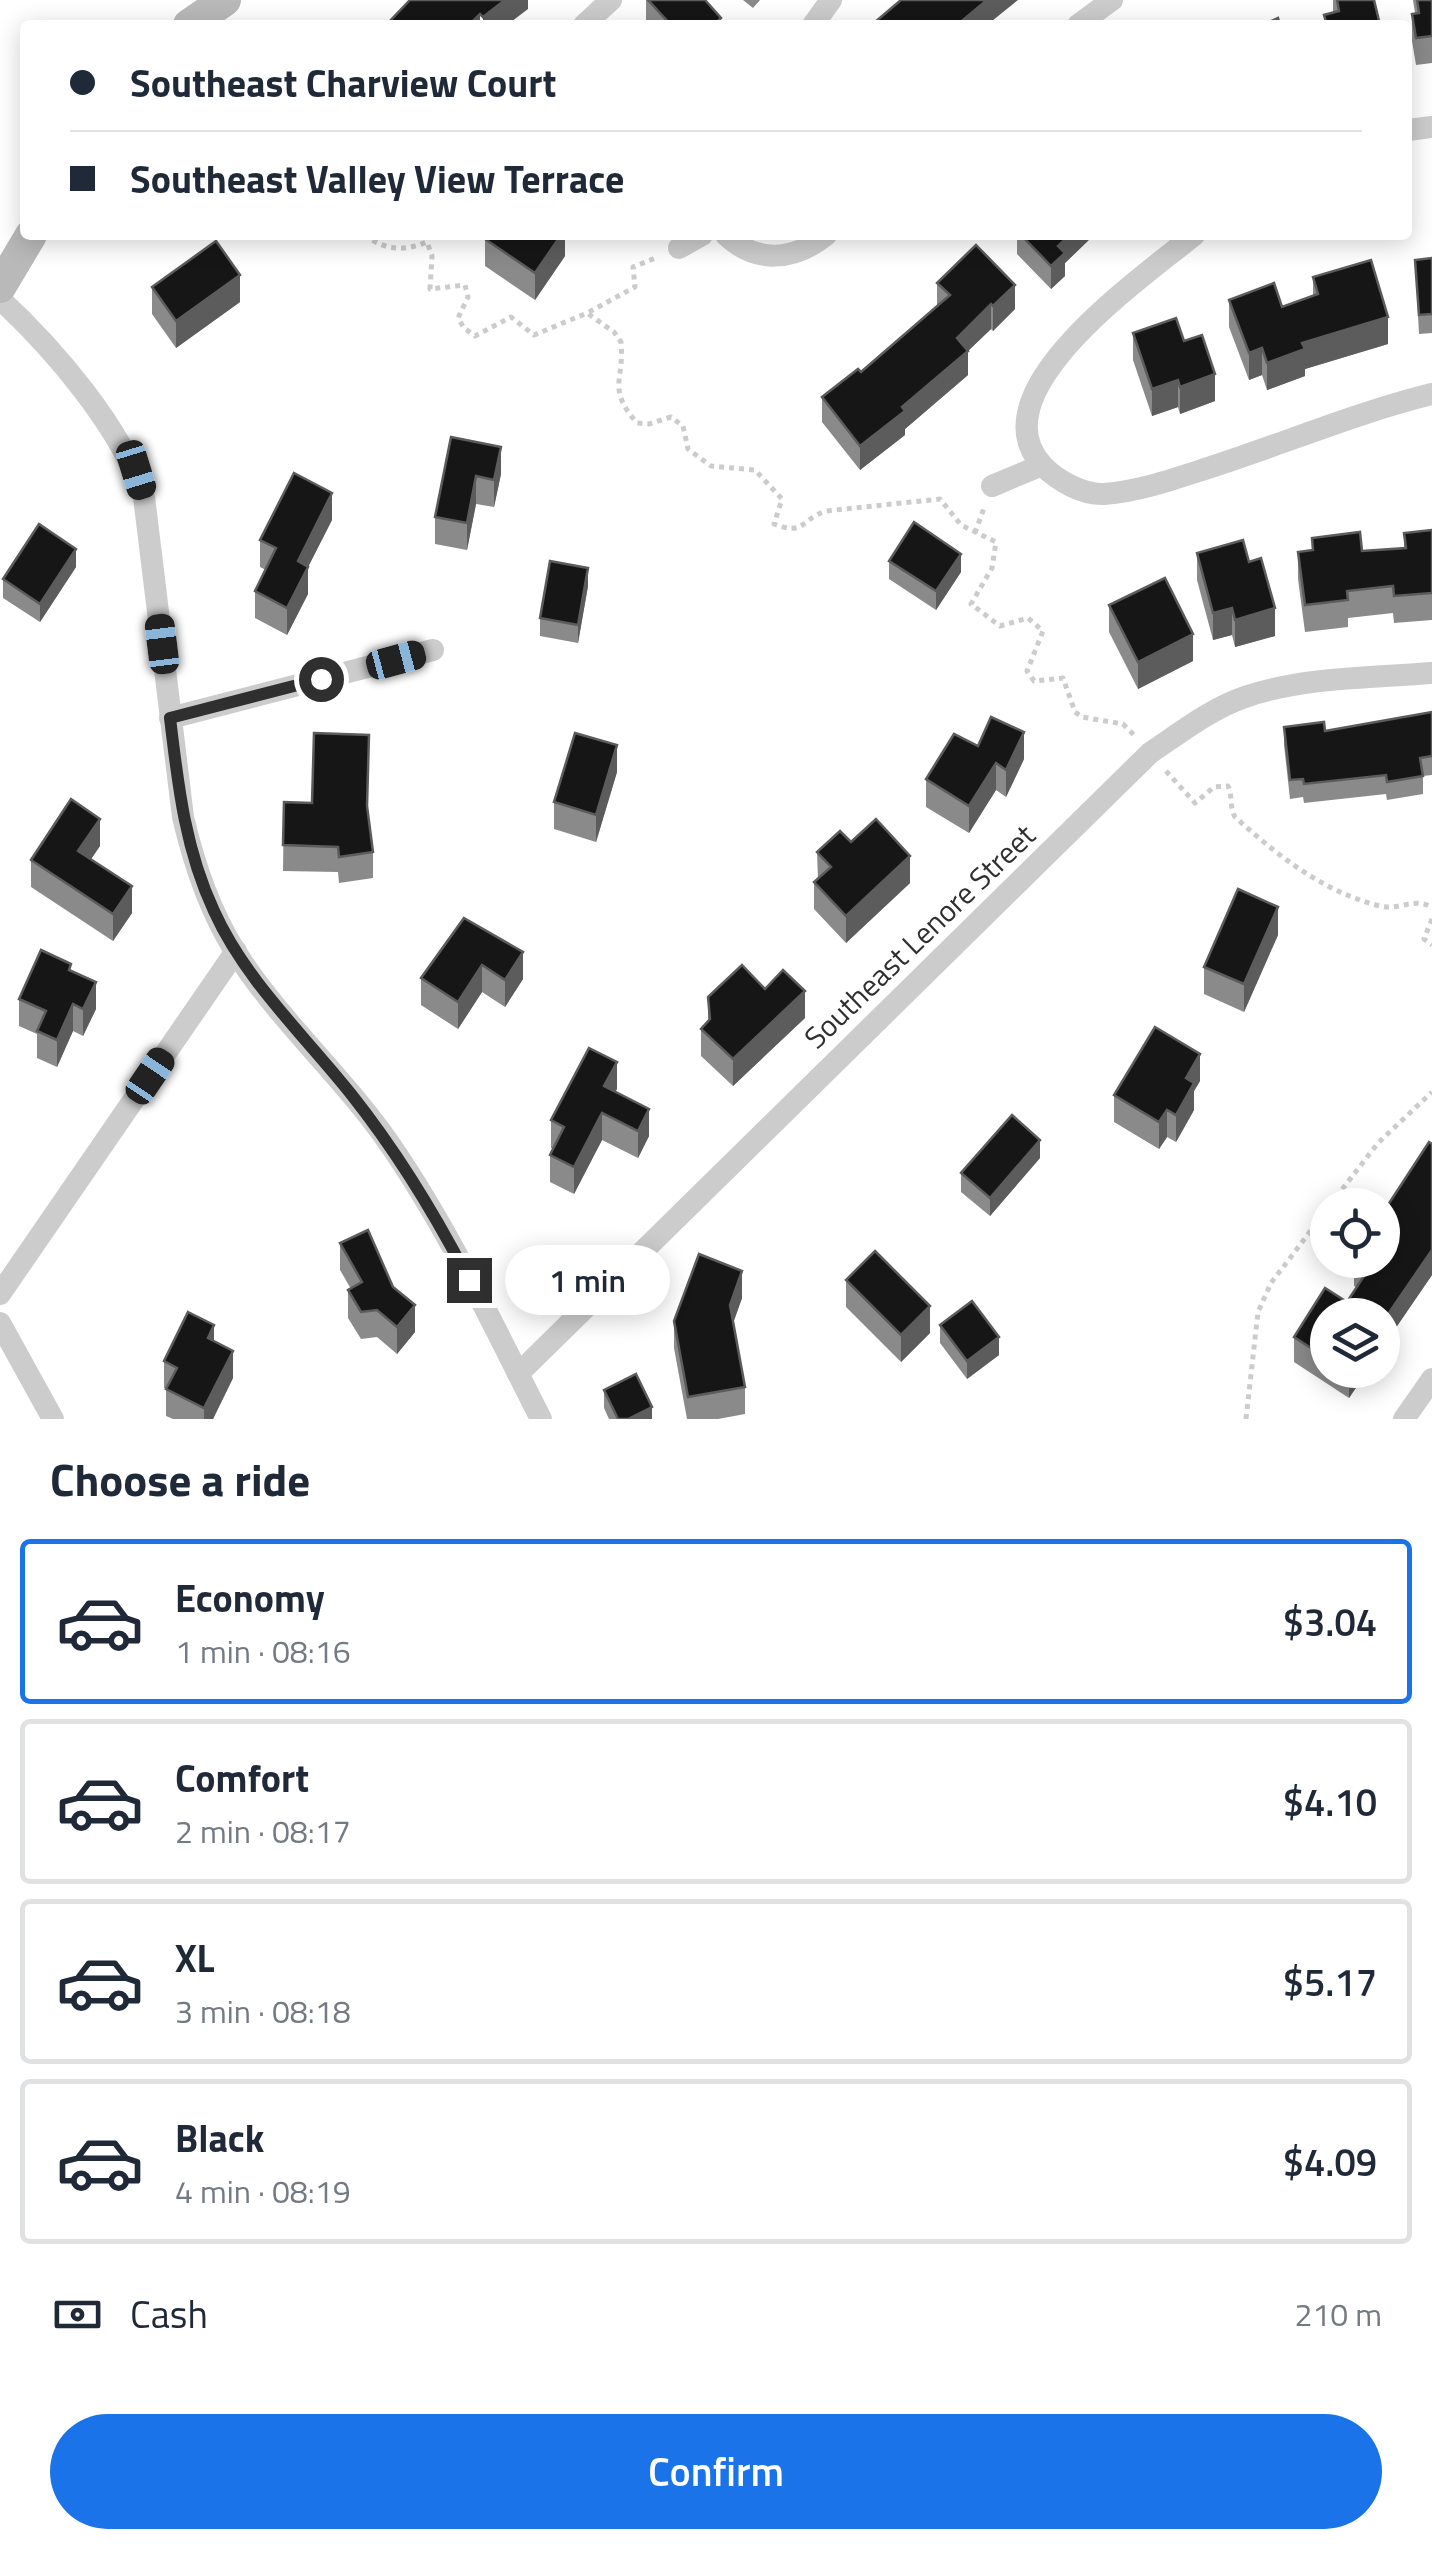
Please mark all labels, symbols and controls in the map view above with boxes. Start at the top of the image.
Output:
text: Southeast Charview Court [130,54,556,112]
text: Southeast Valley View Terrace [130,150,625,208]
car [113,437,159,503]
car [143,612,181,676]
car [363,638,429,682]
route start [299,657,344,702]
street label: Southeast Lenore Street [793,813,1046,1059]
car [121,1043,179,1109]
map controls [1310,1188,1400,1388]
button: locate [1310,1188,1400,1278]
callout: 1 min [504,1245,669,1315]
text: 1 min [549,1256,626,1304]
route end [447,1258,492,1303]
button: layers [1310,1298,1400,1388]
text: Choose a ride [50,1445,310,1513]
text: Economy [175,1569,325,1627]
icon: car [55,1577,145,1667]
text: $3.04 [1283,1593,1377,1651]
text: 1 min · 08:16 [175,1627,351,1675]
text: Comfort [175,1749,309,1807]
icon: car [55,1757,145,1847]
text: $4.10 [1283,1773,1377,1831]
text: 2 min · 08:17 [175,1807,351,1855]
text: XL [175,1929,215,1987]
icon: car [55,1937,145,2027]
text: $5.17 [1283,1953,1377,2011]
text: 3 min · 08:18 [175,1987,351,2035]
text: Black [175,2109,264,2167]
icon: car [55,2117,145,2207]
text: $4.09 [1283,2133,1377,2191]
text: 4 min · 08:19 [175,2167,351,2215]
text: Cash [130,2285,208,2343]
icon: cash [50,2287,105,2342]
text: 210 m [1294,2290,1382,2338]
button: Confirm [50,2414,1382,2529]

